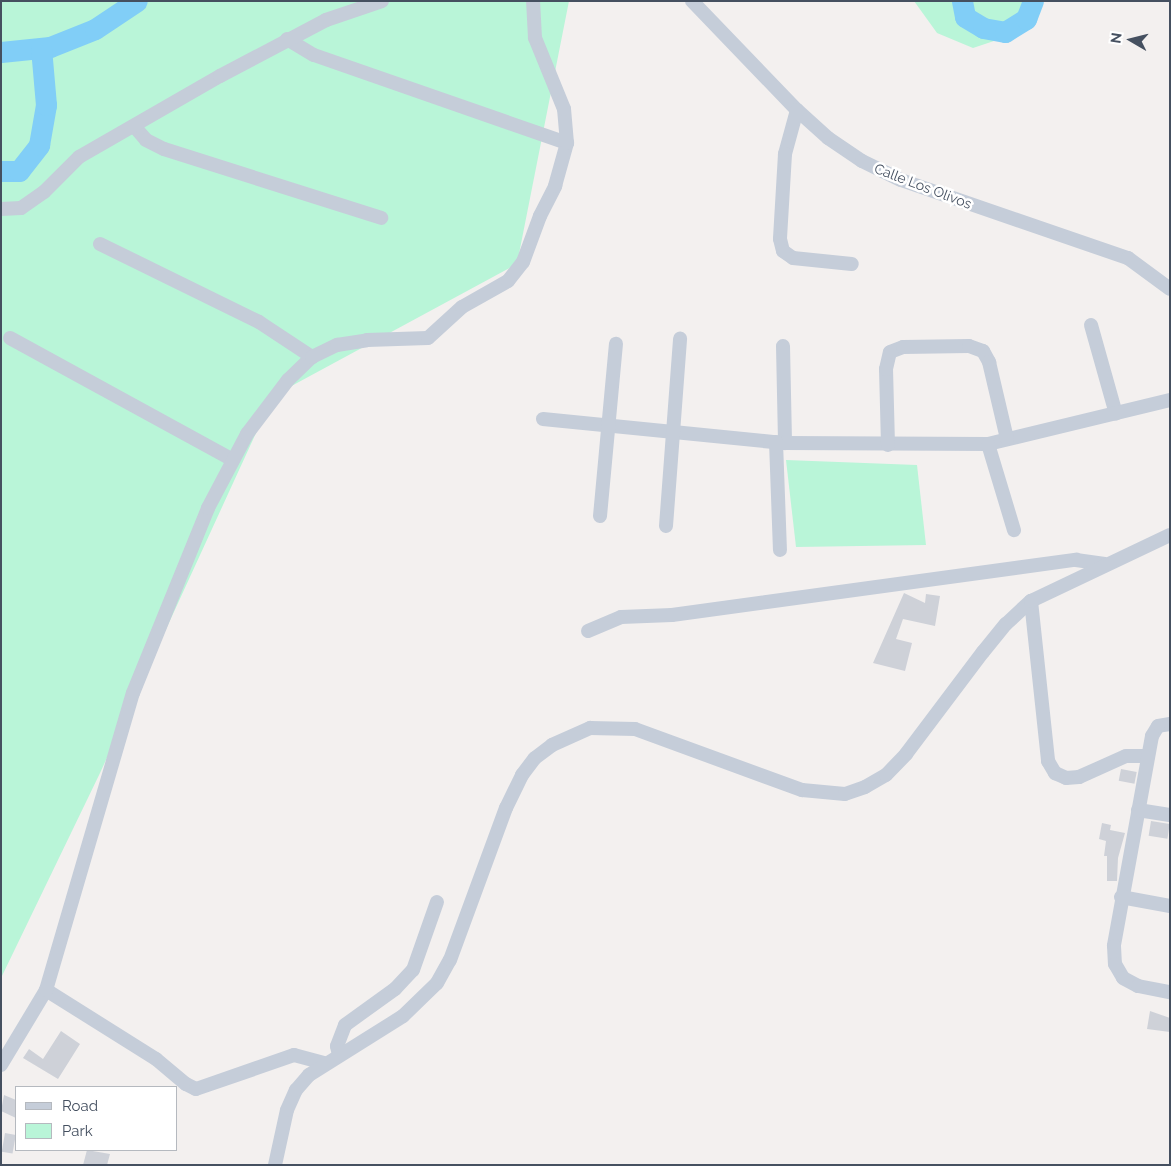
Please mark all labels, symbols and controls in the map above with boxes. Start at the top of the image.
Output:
north arrow [1106,15,1156,65]
text: N [1107,32,1125,44]
street label: Calle Los Olivos [872,160,974,212]
legend [15,1086,178,1151]
text: Road [62,1097,98,1115]
text: Park [62,1122,93,1140]

